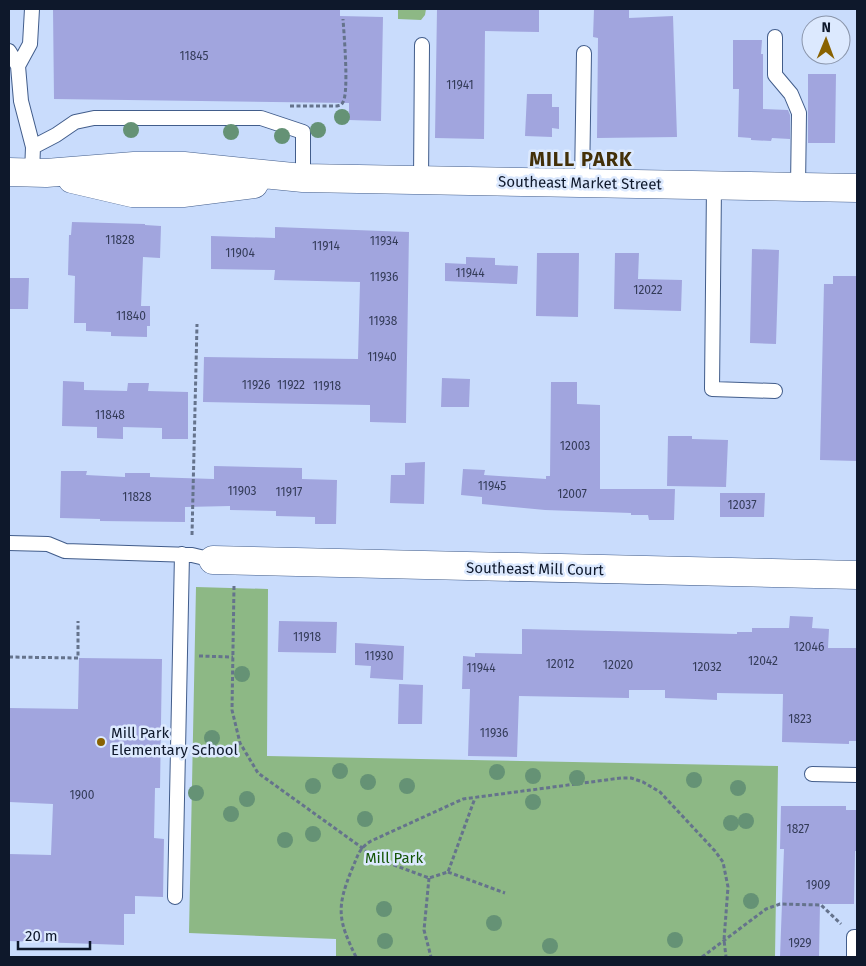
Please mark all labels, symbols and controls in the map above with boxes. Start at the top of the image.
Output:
north arrow [801,15,851,65]
text: N [821,19,831,36]
house number: 11845 [179,49,209,63]
house number: 11941 [446,78,474,92]
district label: MILL PARK [529,147,633,171]
street label: Southeast Market Street [498,173,663,193]
house number: 11828 [105,233,135,247]
house number: 11934 [370,234,399,248]
house number: 11914 [312,239,341,253]
house number: 11904 [225,246,255,260]
house number: 11944 [455,266,485,280]
house number: 11936 [370,270,398,284]
house number: 12022 [633,283,663,297]
house number: 11840 [116,309,146,323]
house number: 11938 [369,314,398,328]
house number: 11940 [367,350,397,364]
house number: 11926 [242,378,270,392]
house number: 11922 [277,378,305,392]
house number: 11918 [313,379,341,393]
house number: 11848 [95,408,125,422]
house number: 12003 [560,439,590,453]
house number: 11945 [478,479,506,493]
house number: 11903 [227,484,257,498]
house number: 11917 [276,485,302,499]
house number: 12007 [557,487,587,501]
house number: 11828 [122,490,152,504]
house number: 12037 [728,498,756,512]
street label: Southeast Mill Court [466,559,605,579]
house number: 11918 [293,630,321,644]
house number: 12046 [794,640,824,654]
house number: 11930 [365,649,394,663]
house number: 12042 [748,654,778,668]
house number: 12012 [546,657,574,671]
house number: 12020 [603,658,633,672]
house number: 12032 [692,660,722,674]
house number: 11944 [466,661,496,675]
house number: 1823 [788,712,812,726]
place label: Mill Park Elementary School [111,724,239,759]
house number: 11936 [480,726,508,740]
marker: Mill Park Elementary School [95,736,107,748]
house number: 1900 [70,788,95,802]
house number: 1827 [787,822,809,836]
park label: Mill Park [365,849,423,867]
house number: 1909 [806,878,830,892]
scale bar [18,918,90,950]
text: 20 m [25,927,58,945]
house number: 1929 [788,936,812,950]

